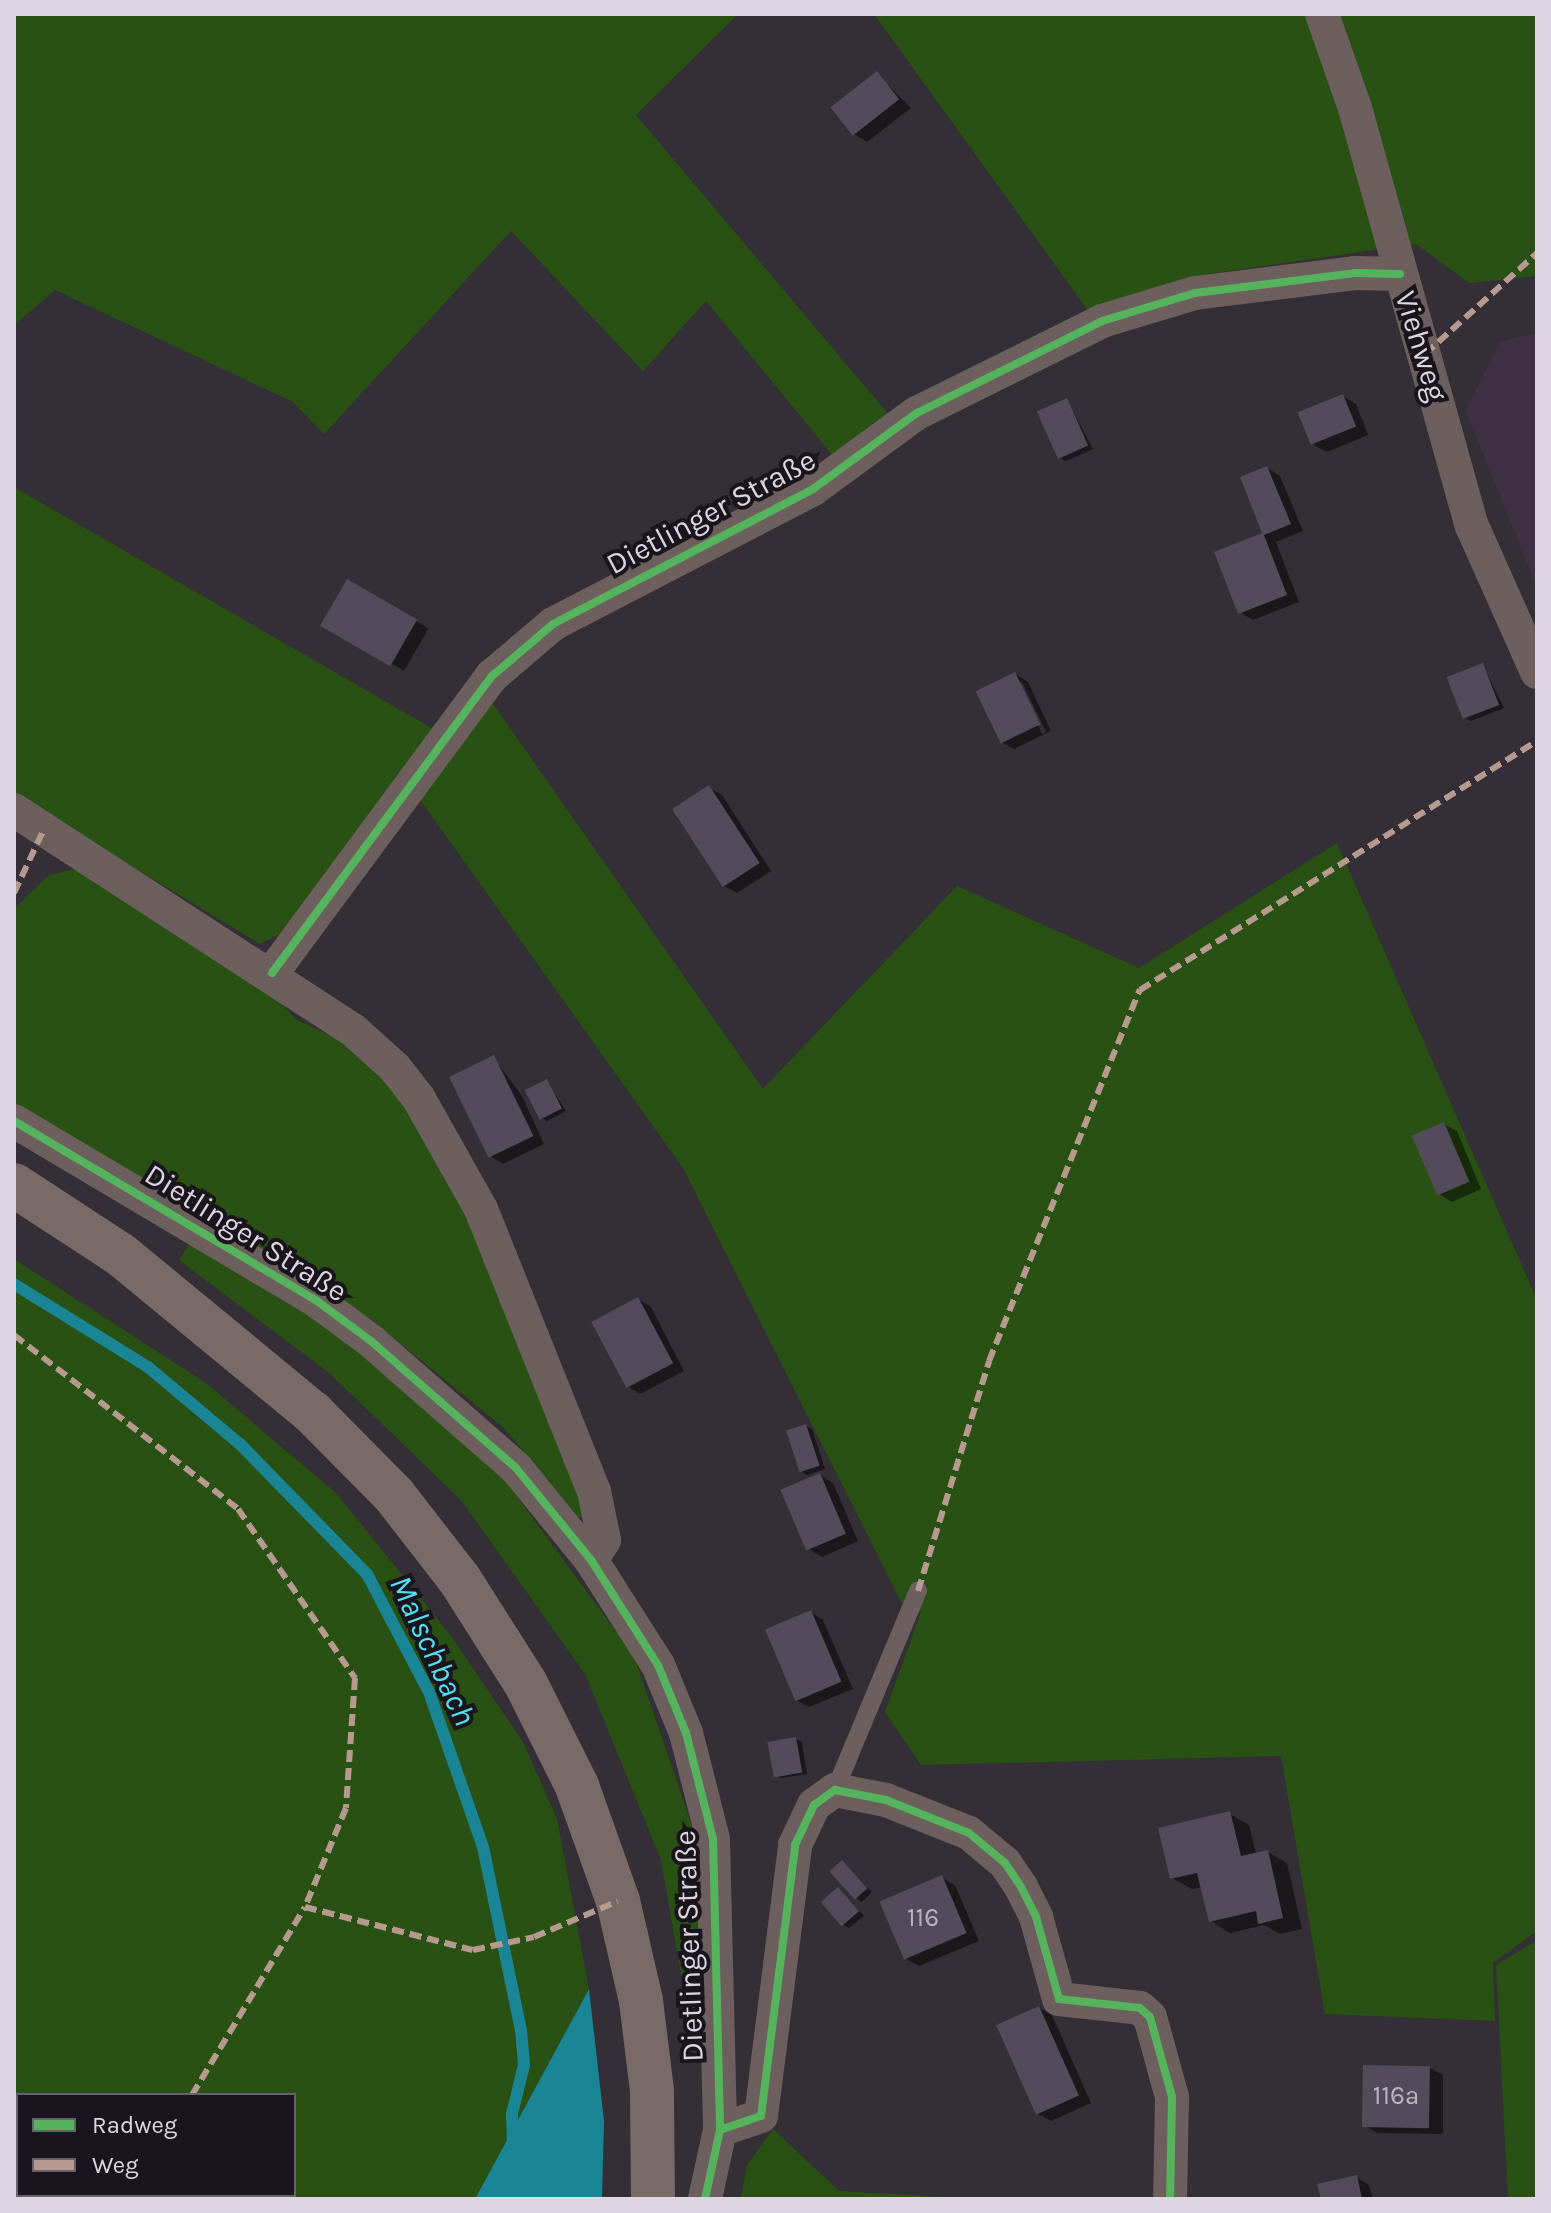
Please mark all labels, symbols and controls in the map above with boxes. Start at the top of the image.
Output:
street label: Viehweg [1387,287,1455,405]
street label: Dietlinger Straße [600,442,822,582]
street label: Dietlinger Straße [138,1156,354,1310]
water label: Malschbach [381,1570,483,1732]
street label: Dietlinger Straße [667,1830,711,2062]
house number: 116 [907,1902,939,1934]
house number: 116a [1373,2080,1419,2112]
legend [16,2093,296,2197]
text: Radweg [92,2111,177,2139]
text: Weg [92,2151,139,2179]

